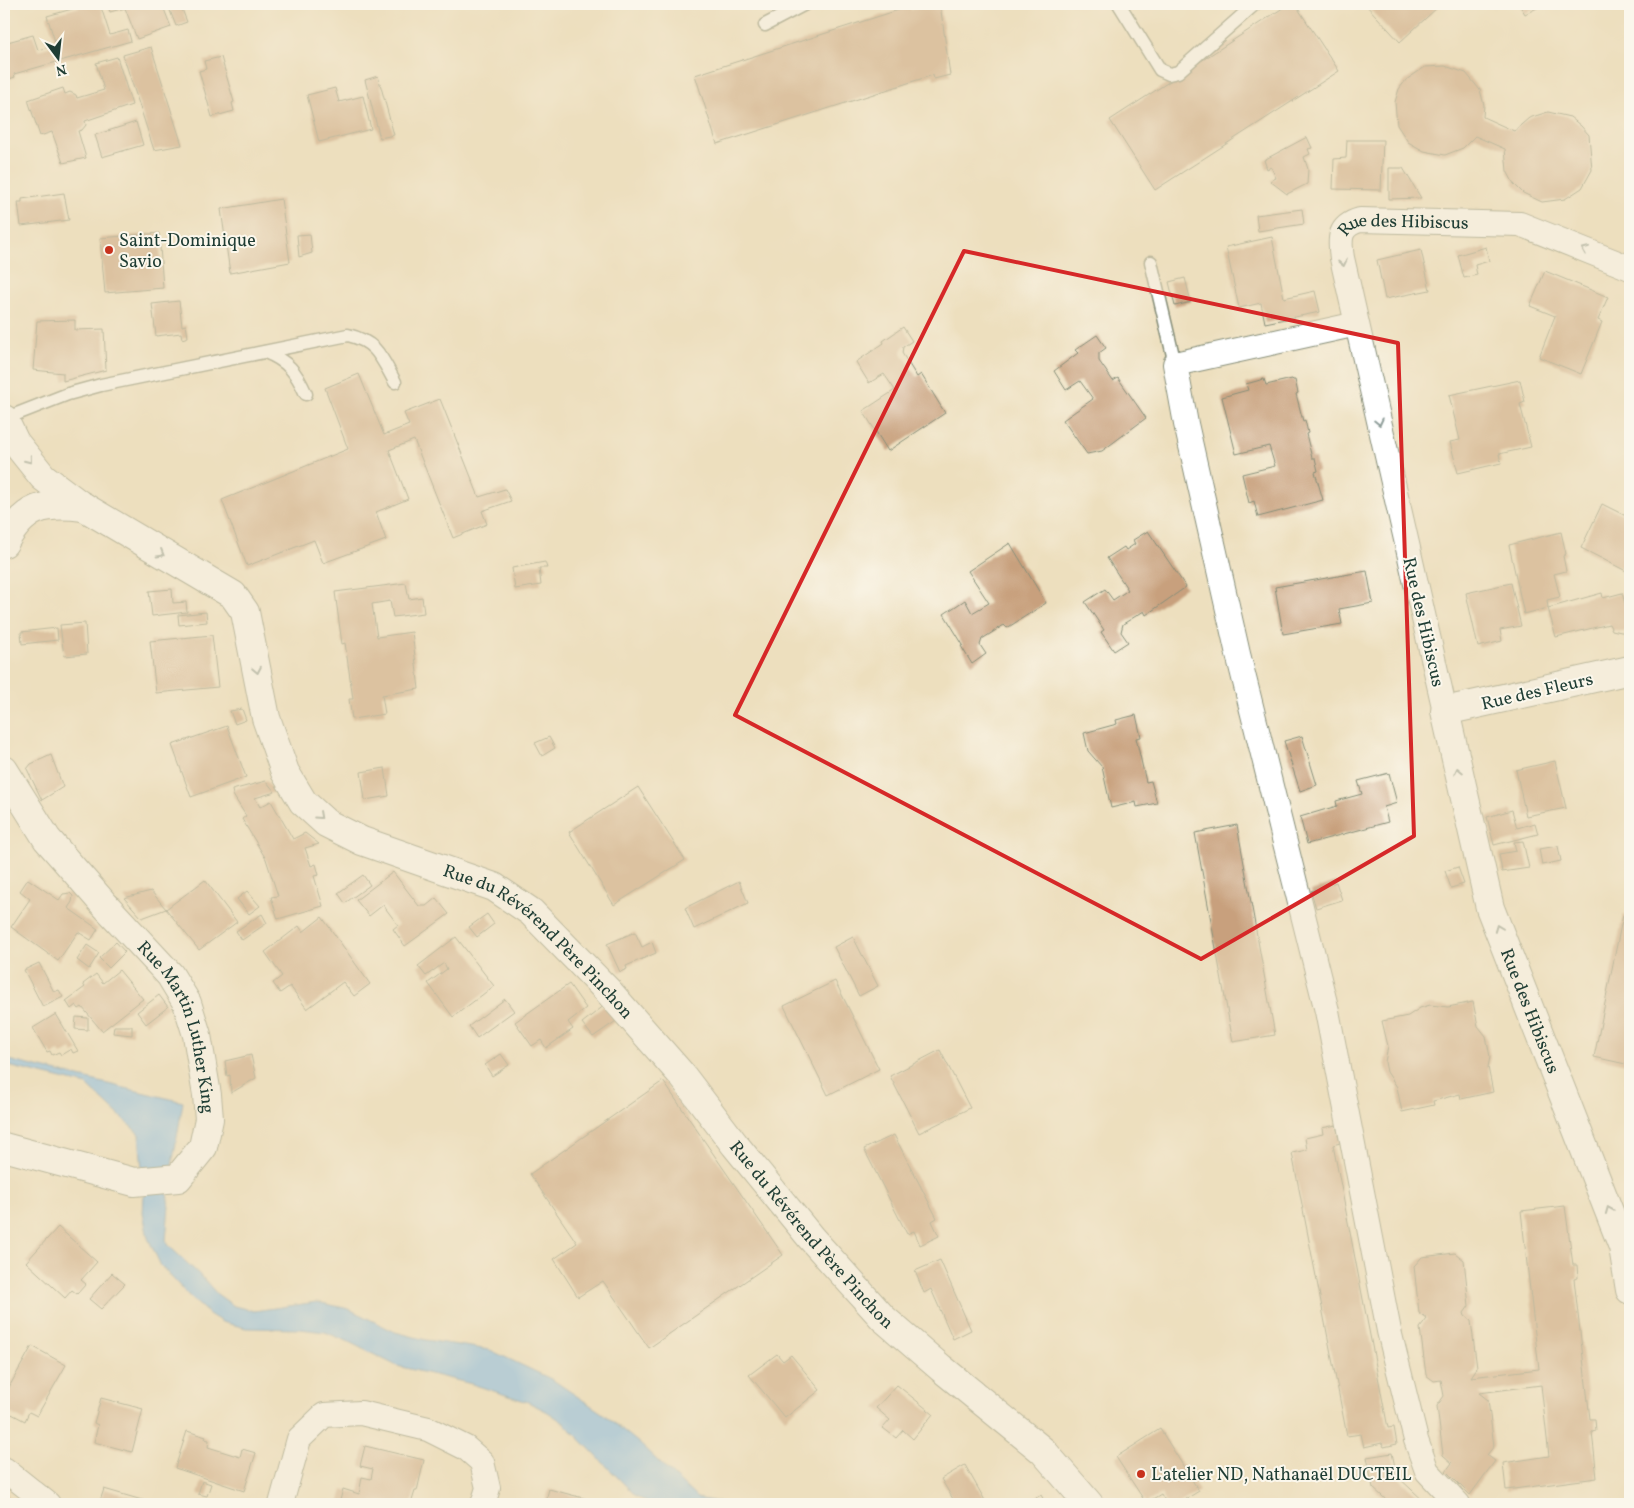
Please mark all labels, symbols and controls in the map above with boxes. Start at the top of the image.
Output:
north arrow [32,32,82,82]
text: N [54,59,68,80]
street label: Rue des Hibiscus [1332,209,1469,242]
place label: Saint-Dominique Savio [119,229,256,275]
marker: Saint-Dominique Savio [103,244,115,256]
one-way arrow [1581,246,1590,257]
one-way arrow [1337,259,1348,268]
one-way arrow [1373,417,1384,426]
one-way arrow [24,455,33,464]
one-way arrow [156,547,165,557]
street label: Rue des Hibiscus [1395,555,1450,690]
one-way arrow [251,666,261,674]
street label: Rue des Fleurs [1479,667,1596,717]
one-way arrow [1453,766,1464,775]
one-way arrow [314,810,323,819]
street label: Rue du Révérend Père Pinchon [439,859,638,1025]
one-way arrow [1494,924,1504,933]
street label: Rue Martin Luther King [130,936,219,1115]
street label: Rue des Hibiscus [1493,945,1565,1078]
street label: Rue du Révérend Père Pinchon [722,1136,898,1336]
one-way arrow [1604,1206,1615,1215]
place label: L'atelier ND, Nathanaël DUCTEIL [1151,1463,1411,1488]
marker: L'atelier ND, Nathanaël DUCTEIL [1135,1468,1147,1480]

